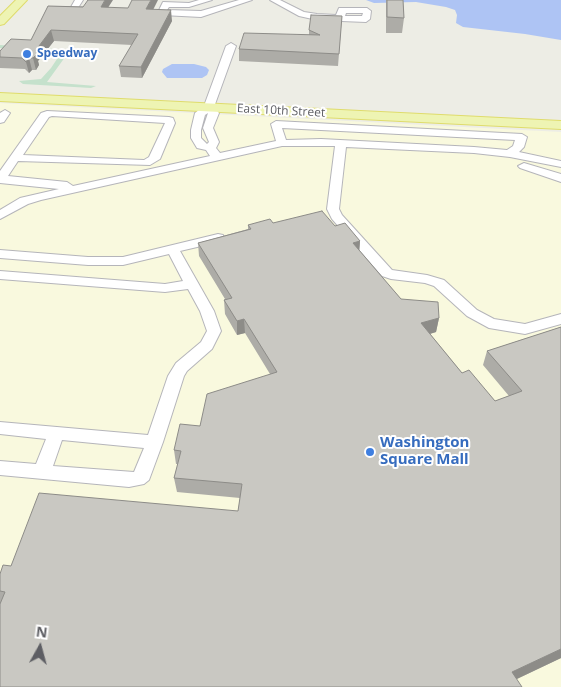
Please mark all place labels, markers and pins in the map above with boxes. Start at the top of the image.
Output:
place label: Speedway [37,47,97,61]
marker: Speedway [21,48,33,60]
place label: Washington Square Mall [380,434,469,469]
marker: Washington Square Mall [364,446,376,458]

